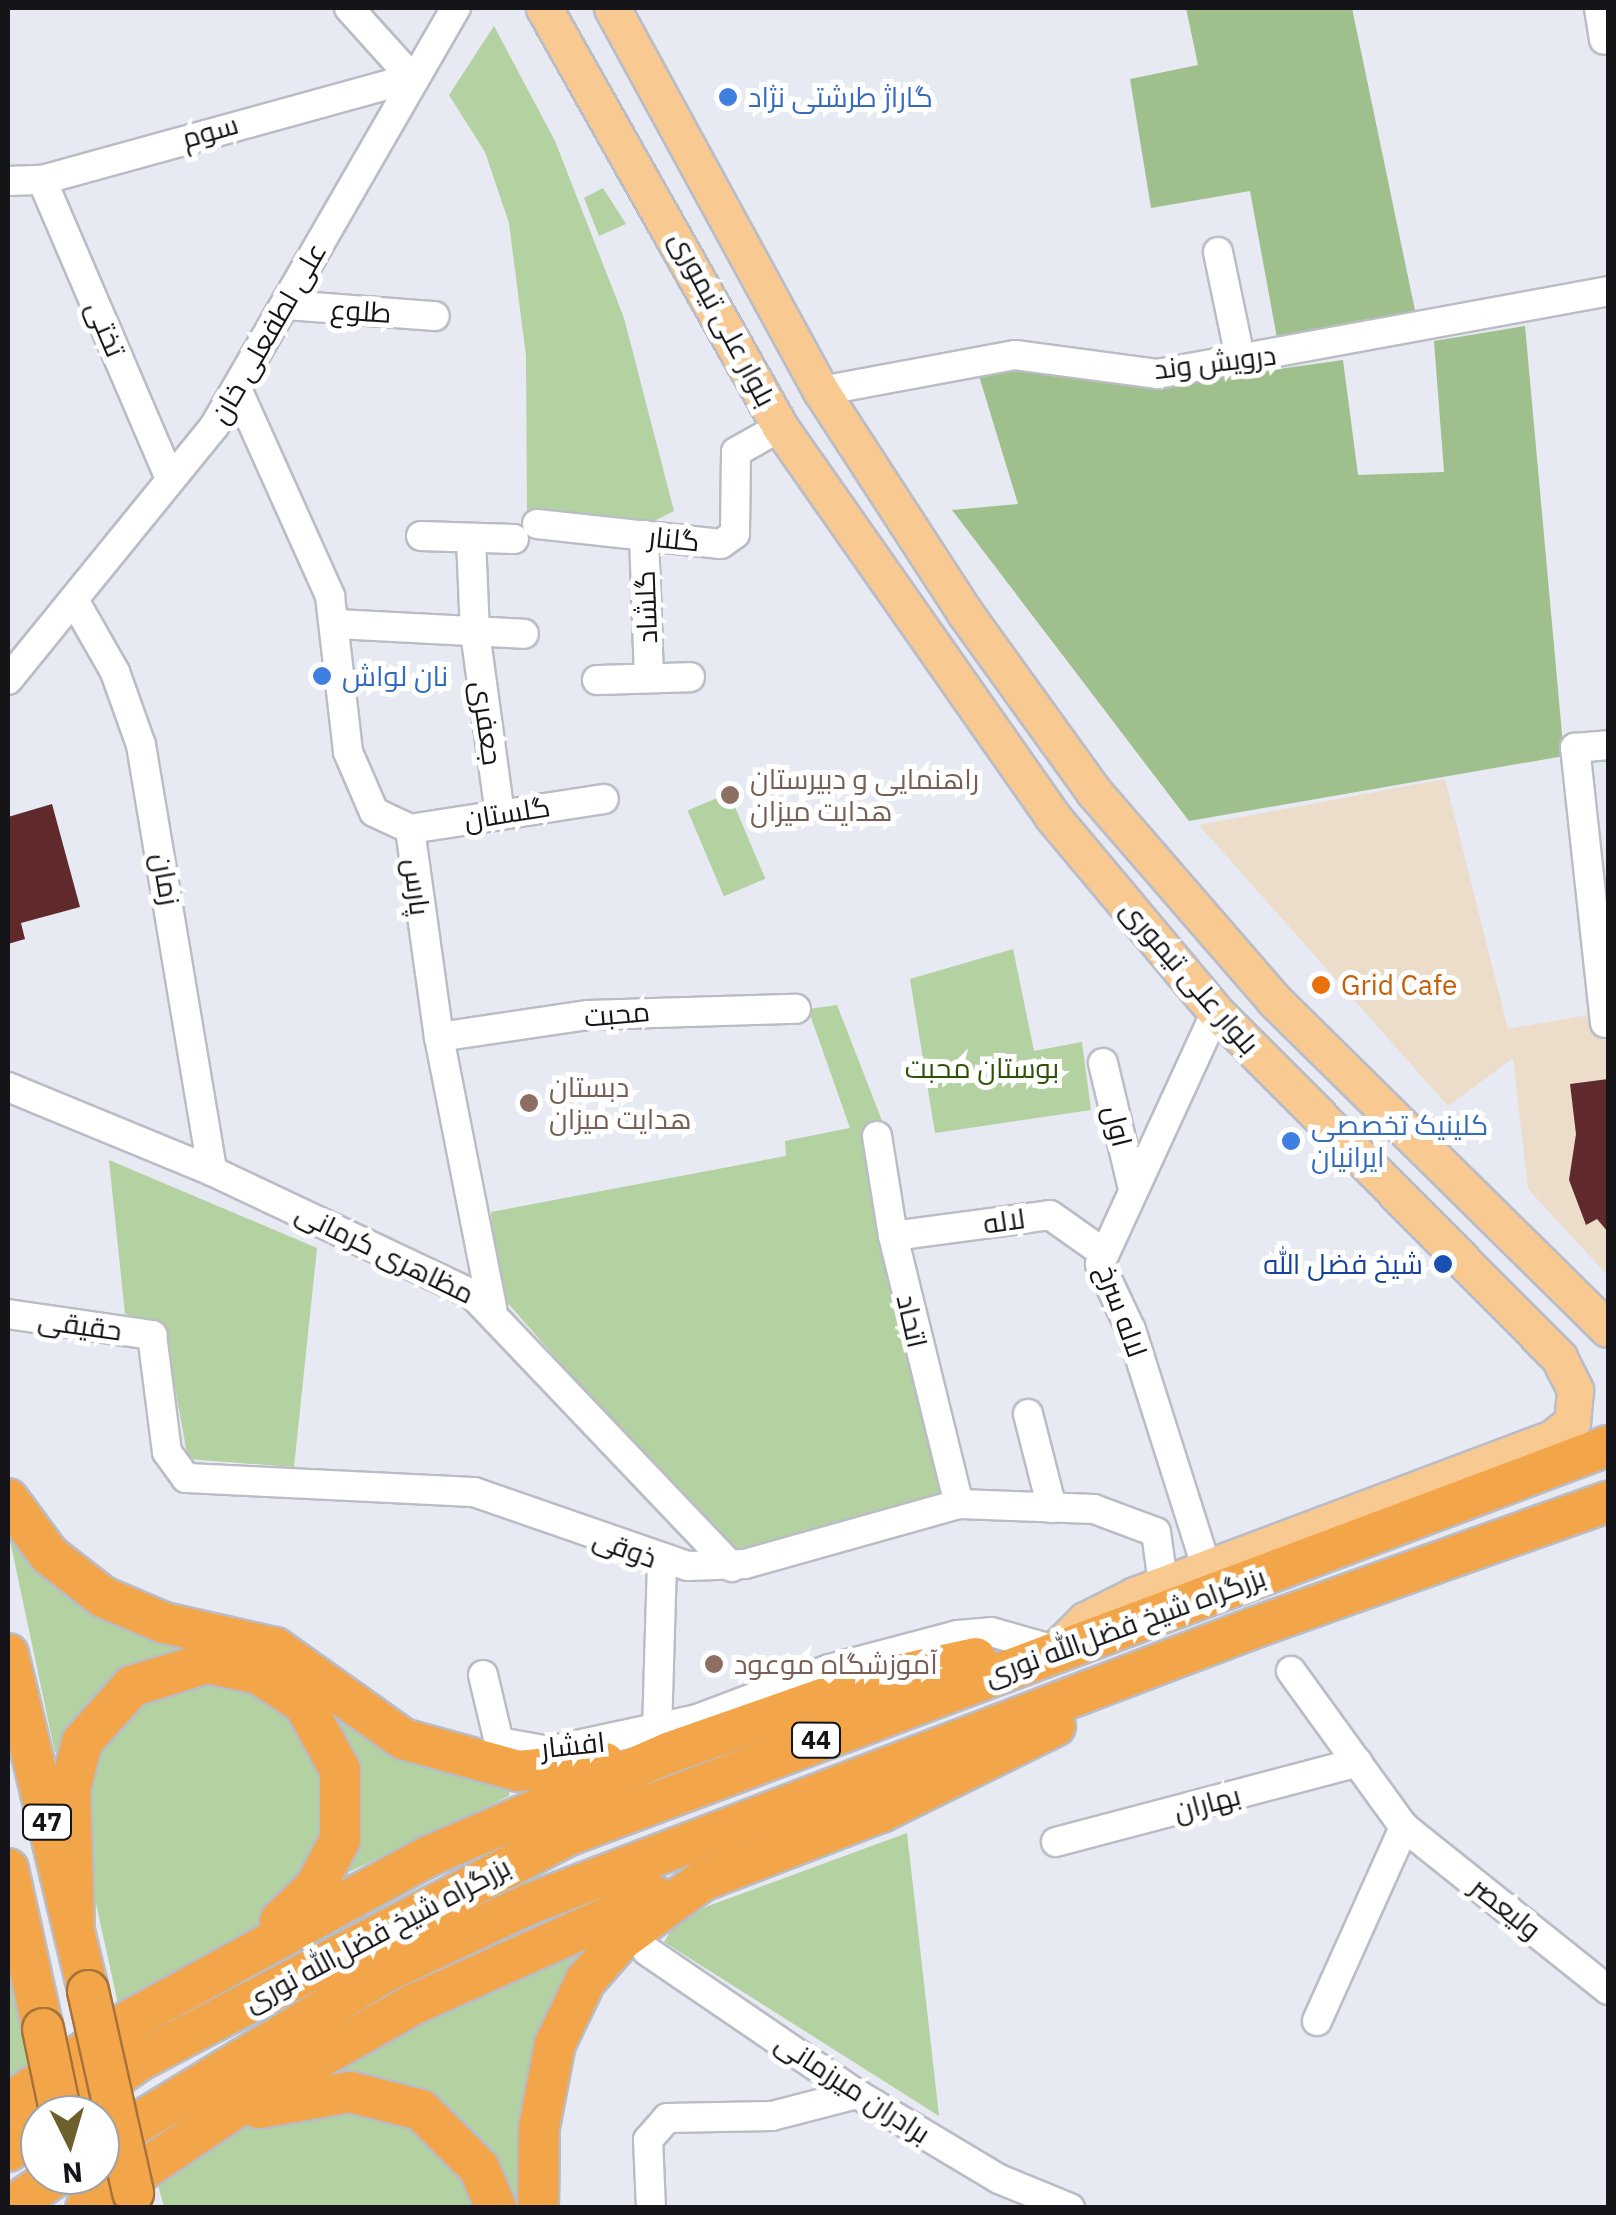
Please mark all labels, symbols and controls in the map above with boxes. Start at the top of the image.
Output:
place label: گاراژ طرشتی نژاد [748,80,933,114]
marker: گاراژ طرشتی نژاد [717,86,739,108]
street label: سوم [178,107,242,155]
street label: بلوار علی تیموری [663,226,783,412]
street label: علی لطفعلی خان [203,237,333,429]
street label: طلوع [329,292,393,330]
street label: تختی [79,296,133,362]
street label: درویش‌ وند [1152,338,1278,386]
street label: گلنار [647,520,701,558]
street label: گلشاد [628,570,664,644]
place label: نان لواش [342,659,448,693]
marker: نان لواش [311,665,333,687]
street label: جعفری [464,679,510,767]
place label: راهنمایی و دبیرستان هدایت میزان [750,762,979,828]
marker: راهنمایی و دبیرستان هدایت میزان [719,784,741,806]
street label: گلستان [462,790,552,836]
street label: زمان [145,850,187,908]
street label: پارس [397,857,437,917]
street label: بلوار علی تیموری [1114,893,1266,1061]
place label: Grid Cafe [1341,968,1457,1002]
marker: Grid Cafe [1310,974,1332,996]
street label: محبت [583,994,651,1034]
park label: بوستان محبت [905,1051,1059,1085]
place label: دبستان هدایت میزان [549,1070,692,1136]
marker: دبستان هدایت میزان [518,1092,540,1114]
street label: اول [1097,1102,1139,1150]
place label: کلینیک تخصصی ایرانیان [1311,1108,1488,1174]
marker: کلینیک تخصصی ایرانیان [1280,1130,1302,1152]
street label: مظاهری کرمانی [290,1195,480,1311]
street label: لاله [981,1201,1027,1241]
place label: شیخ فضل الله [1263,1247,1423,1281]
marker: شیخ فضل الله [1432,1253,1454,1275]
street label: لاله سرخ [1090,1260,1154,1362]
street label: اتحاد [890,1291,934,1351]
street label: حقیقی [36,1302,124,1348]
street label: ذوقی [589,1521,661,1575]
street label: بزرگراه شیخ فضل‌الله نوری [980,1559,1270,1693]
place label: آموزشگاه موعود [734,1647,938,1681]
marker: آموزشگاه موعود [703,1653,725,1675]
road number: 44 [791,1720,841,1760]
street label: افشار [539,1725,607,1765]
street label: بهاران [1170,1778,1244,1828]
road number: 47 [22,1802,72,1842]
street label: بزرگراه شیخ فضل‌الله نوری [238,1849,516,2019]
street label: ولیعصر [1464,1870,1548,1946]
street label: برادران میرزمانی [769,2026,937,2150]
north arrow [20,2095,120,2195]
text: N [61,2154,84,2193]

